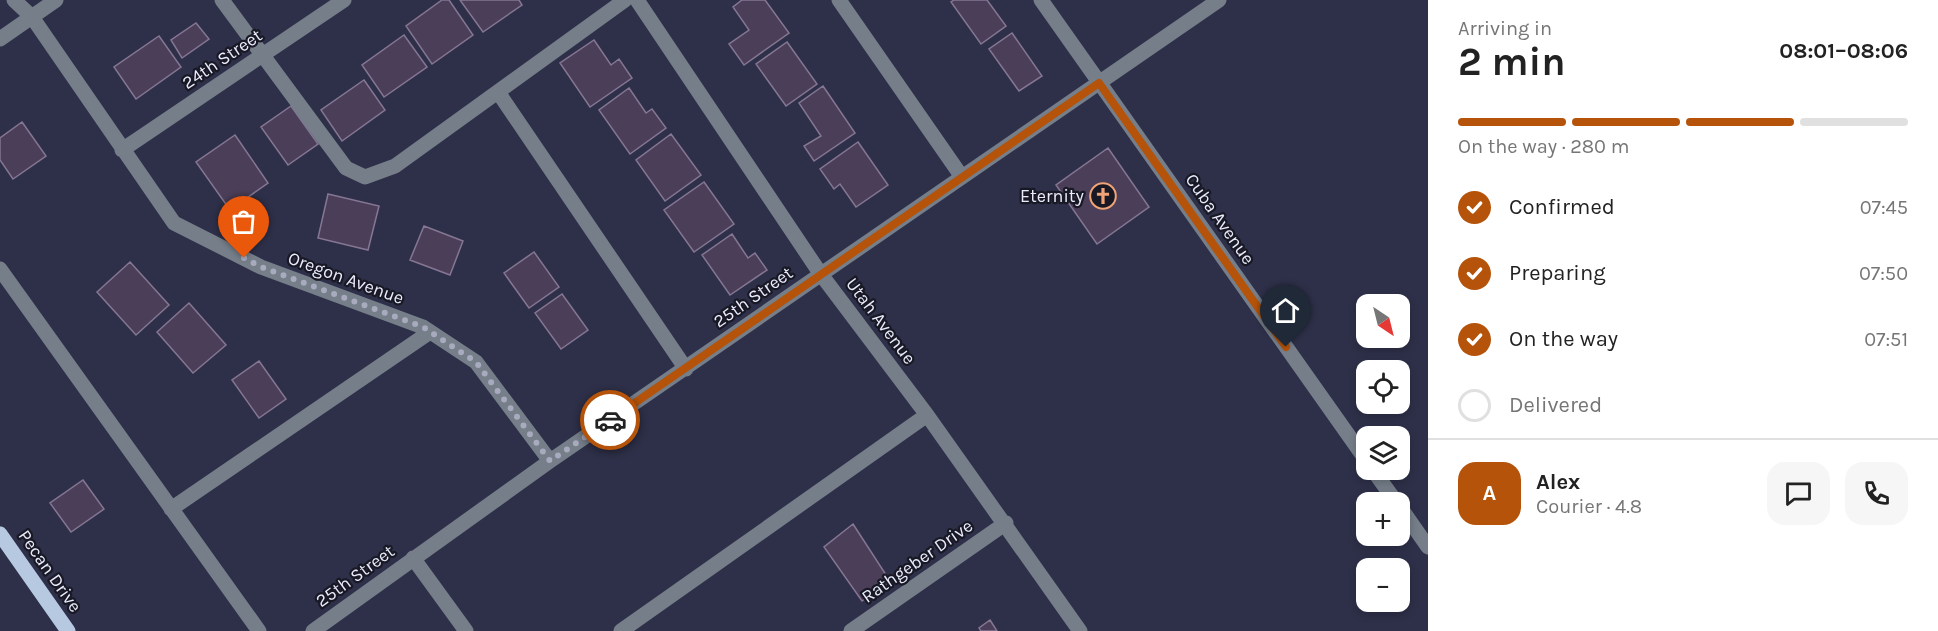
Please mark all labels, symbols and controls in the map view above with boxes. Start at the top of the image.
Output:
text: Arriving in [1458,17,1552,40]
street label: 24th Street [178,24,266,94]
text: 08:01–08:06 [1779,38,1908,64]
text: 2 min [1458,39,1566,85]
text: On the way · 280 m [1458,135,1629,158]
street label: Cuba Avenue [1181,169,1259,269]
church icon: Eternity [1088,181,1118,211]
place label: Eternity [1020,185,1085,207]
icon: check [1458,191,1491,224]
text: Confirmed [1509,194,1615,220]
pin [218,196,269,258]
text: 07:45 [1860,196,1908,219]
icon: bag [227,205,260,238]
street label: Oregon Avenue [285,247,407,309]
icon: check [1458,257,1491,290]
text: Preparing [1509,260,1606,286]
street label: 25th Street [709,262,797,332]
text: 07:50 [1859,262,1908,285]
street label: Utah Avenue [841,273,921,369]
pin [1260,285,1311,347]
icon: home [1269,294,1302,327]
north arrow [1356,294,1410,348]
map controls [1356,294,1410,612]
icon: check [1458,323,1491,356]
text: On the way [1509,326,1618,352]
text: 07:51 [1864,328,1908,351]
button: locate [1356,360,1410,414]
courier [580,390,640,450]
text: Delivered [1509,392,1602,418]
icon: car [594,404,627,437]
button: layers [1356,426,1410,480]
button: chat [1767,462,1830,525]
button: phone [1845,462,1908,525]
text: Alex [1536,469,1580,495]
text: A [1483,480,1496,506]
button: + [1356,492,1410,546]
text: Courier · 4.8 [1536,495,1642,518]
street label: Rathgeber Drive [857,515,977,607]
street label: Pecan Drive [14,526,86,616]
street label: 25th Street [311,540,399,612]
button: − [1356,558,1410,612]

